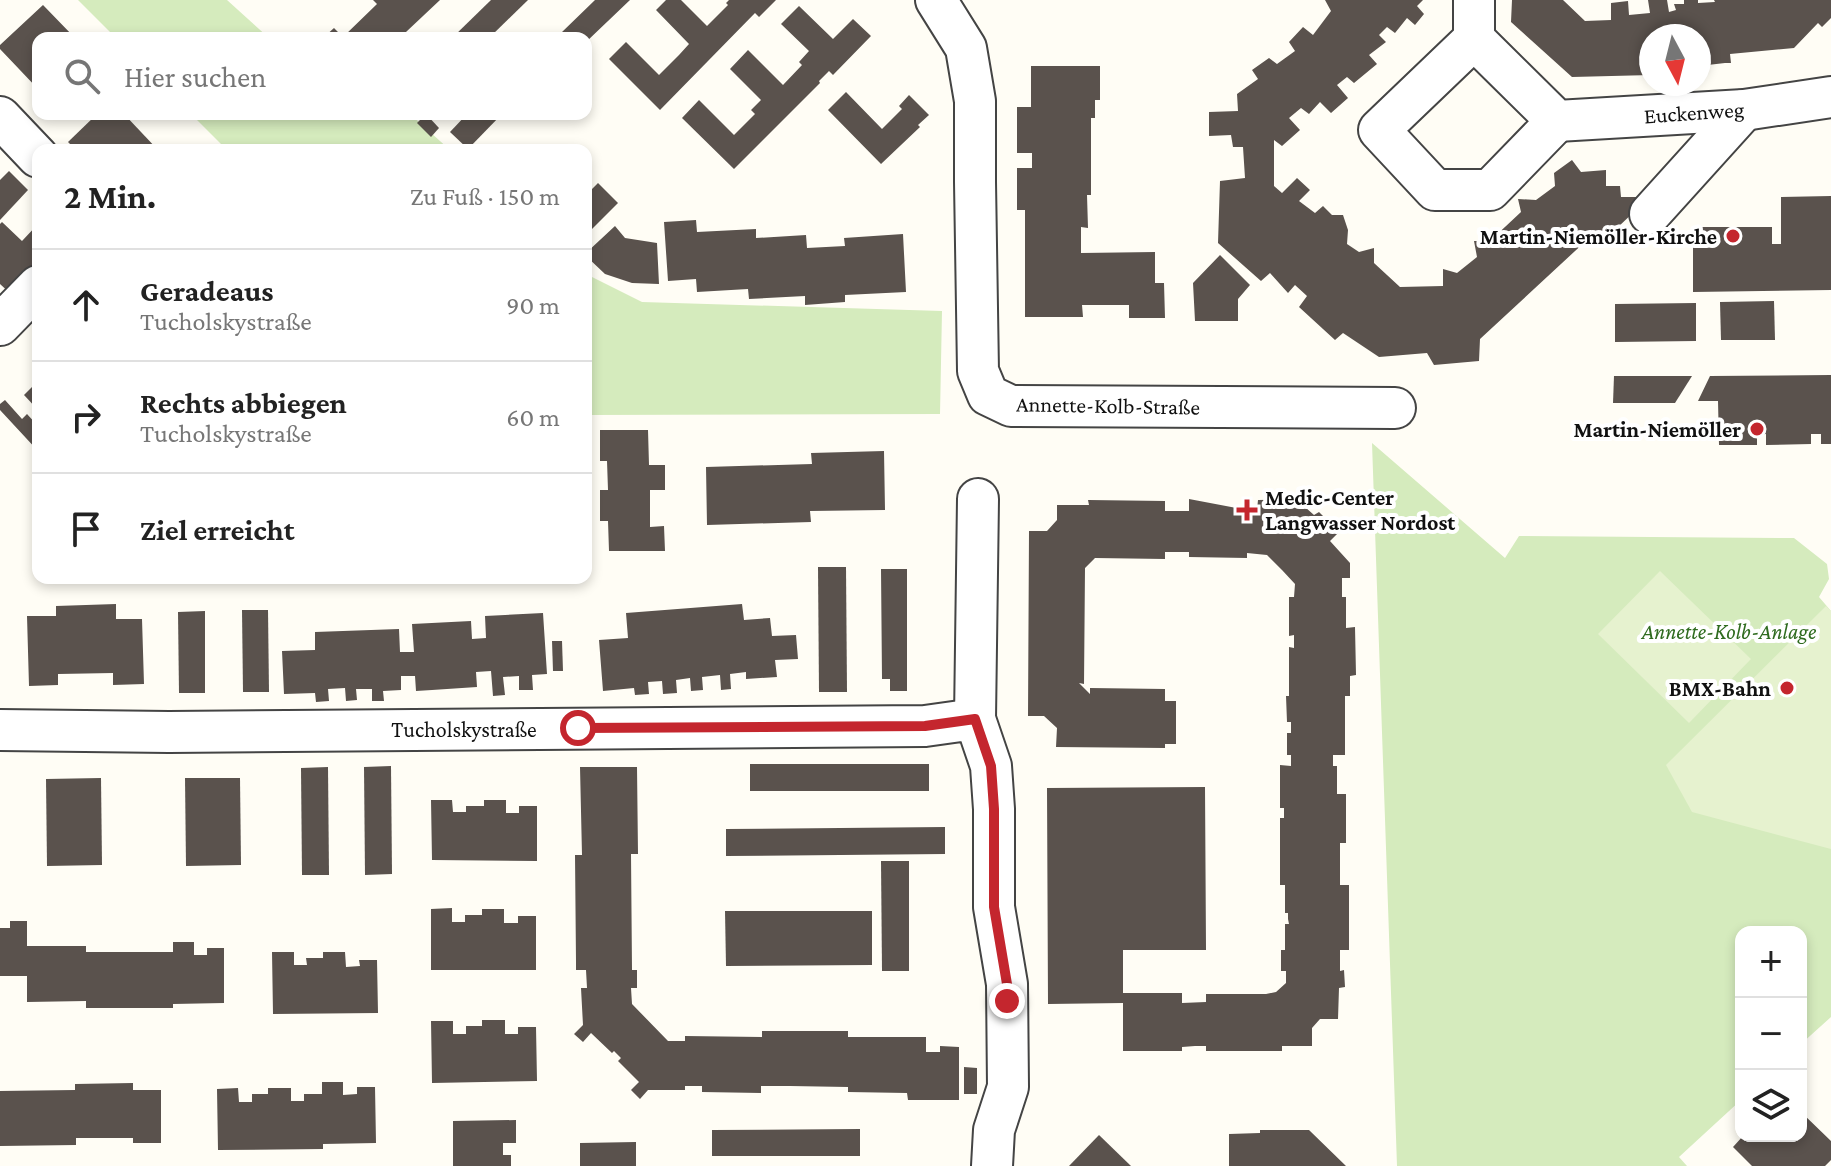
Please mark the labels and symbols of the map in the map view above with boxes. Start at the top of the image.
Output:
north arrow [1639,24,1711,96]
street label: Euckenweg [1643,96,1745,128]
place label: Martin-Niemöller-Kirche [1480,224,1717,249]
marker: Martin-Niemöller-Kirche [1724,227,1742,245]
street label: Annette-Kolb-Straße [1016,391,1200,420]
place label: Martin-Niemöller [1573,417,1741,442]
marker: Martin-Niemöller [1748,420,1766,438]
place label: Medic-Center Langwasser Nordost [1265,485,1456,535]
marker: Medic-Center Langwasser Nordost [1236,499,1258,521]
park label: Annette-Kolb-Anlage [1641,619,1817,644]
place label: BMX-Bahn [1669,676,1771,701]
marker: BMX-Bahn [1778,679,1796,697]
route start [560,710,596,746]
street label: Tucholskystraße [391,717,537,742]
route end [989,983,1025,1019]

